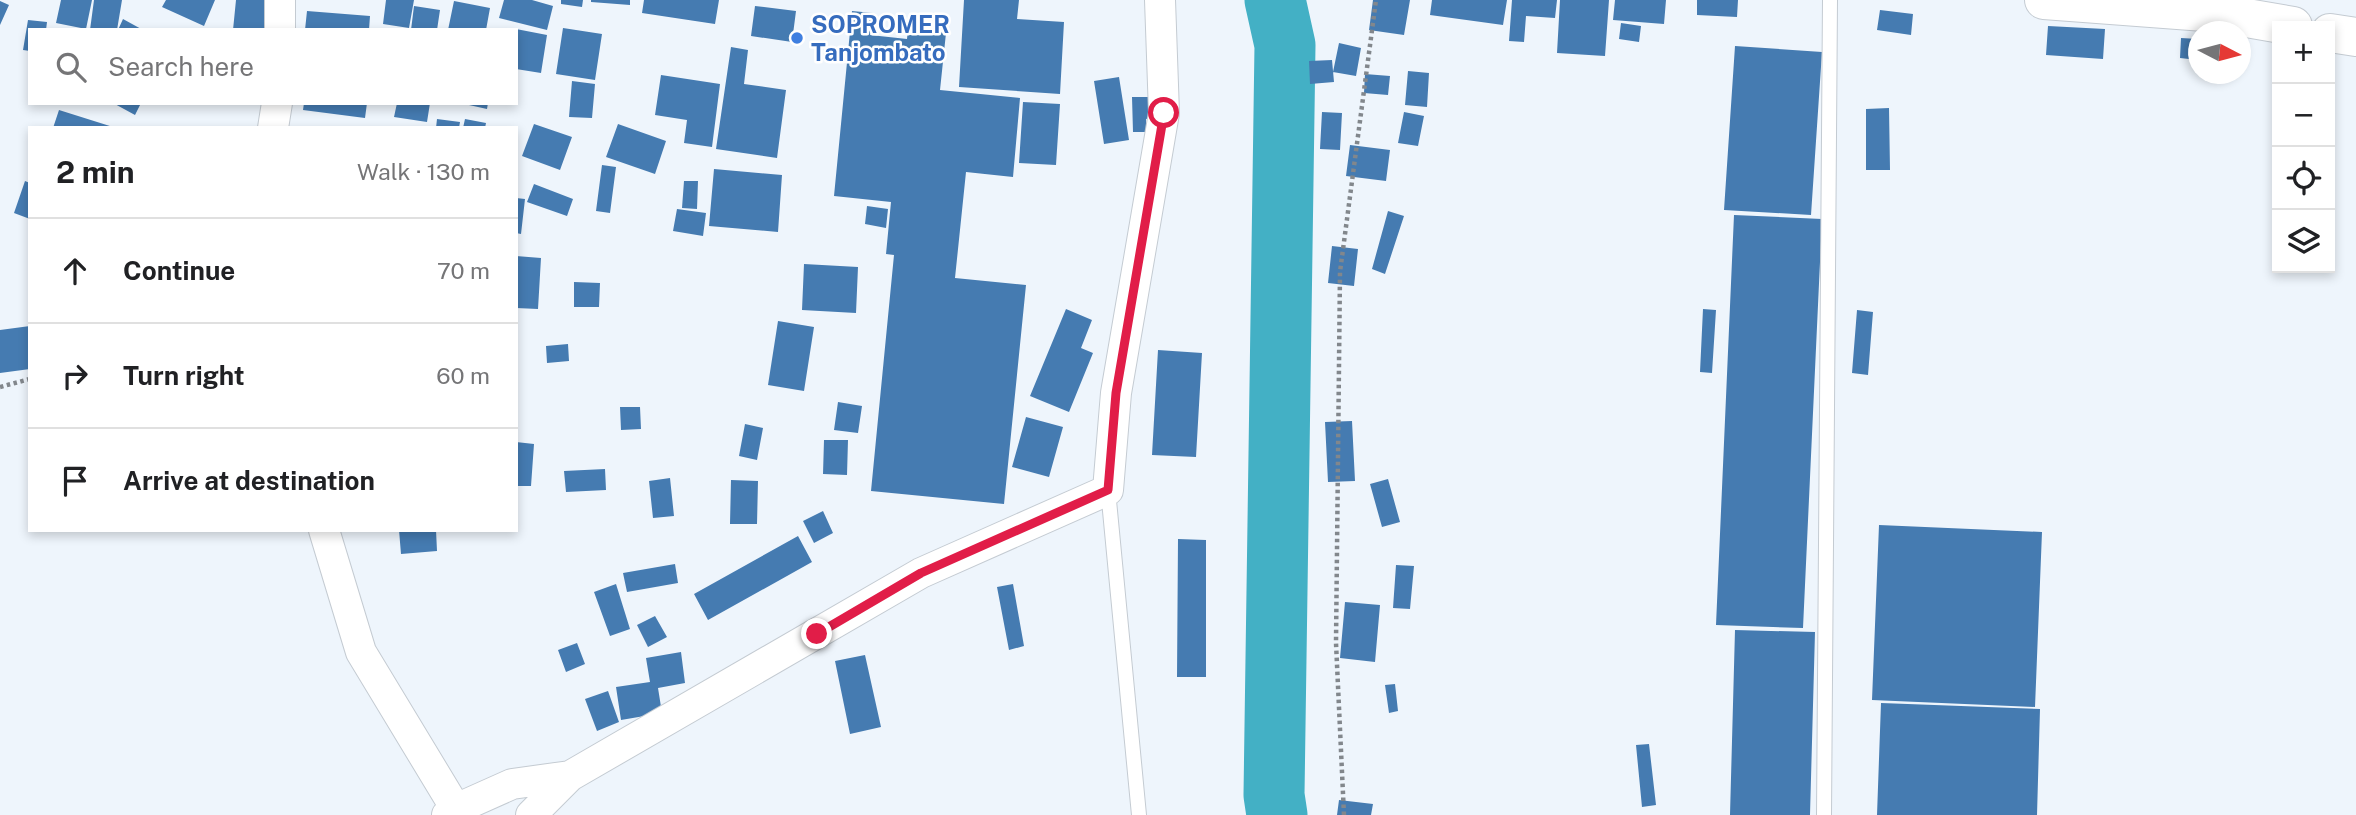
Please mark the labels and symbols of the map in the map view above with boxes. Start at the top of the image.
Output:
place label: SOPROMER Tanjombato [811,10,950,66]
north arrow [2188,21,2251,84]
marker: SOPROMER Tanjombato [789,30,805,46]
route start [1148,97,1179,128]
route end [801,618,832,649]

